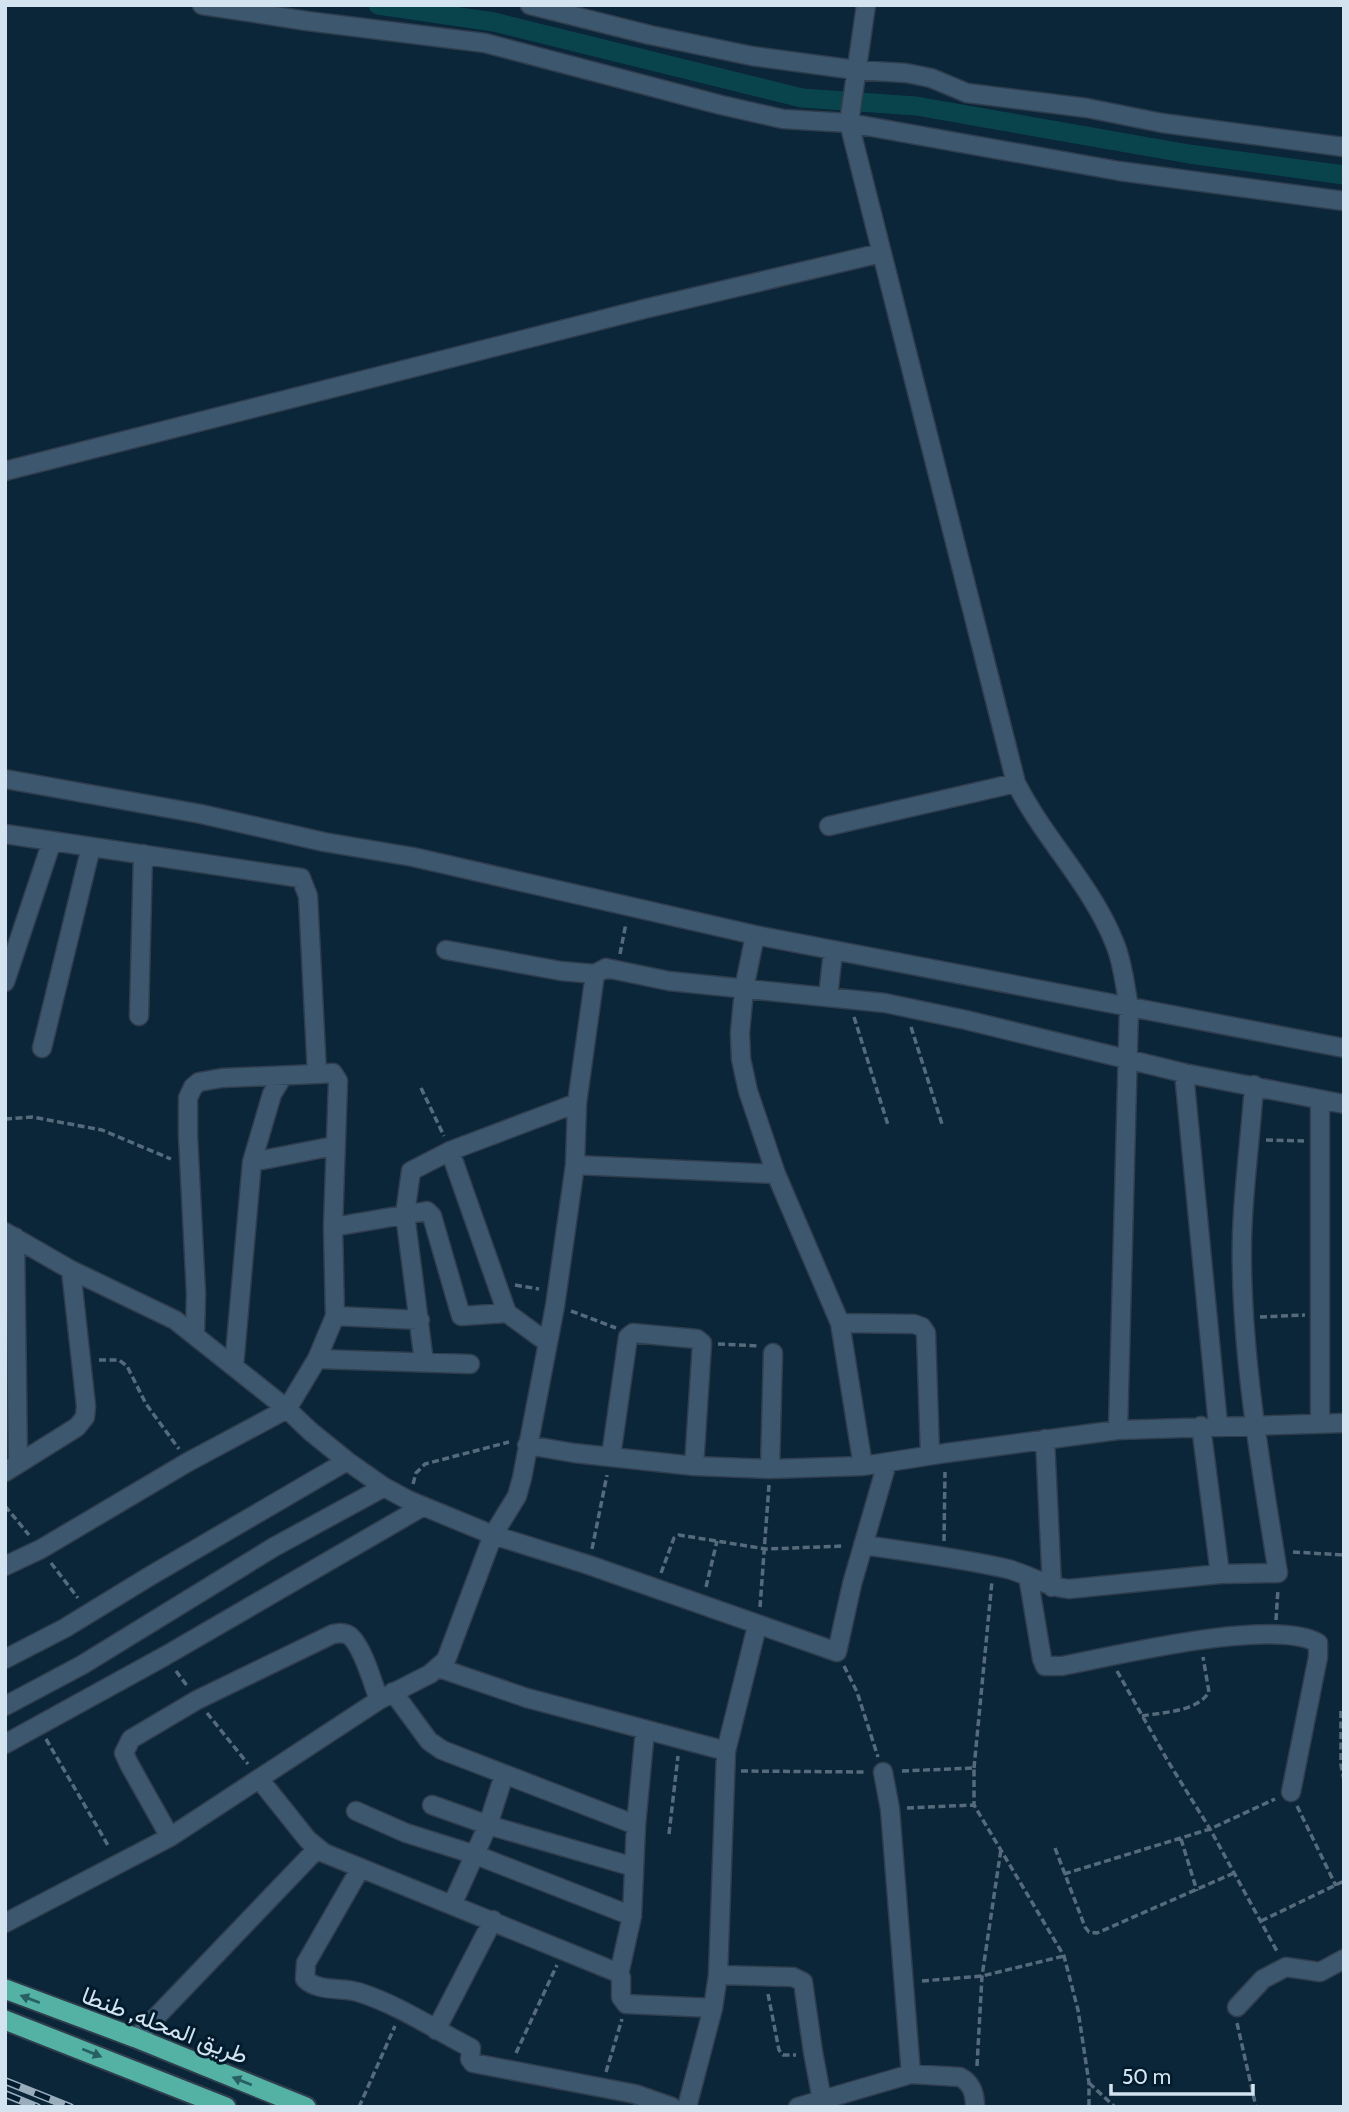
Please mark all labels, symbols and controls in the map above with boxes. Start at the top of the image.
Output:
street label: طريق المحله, طنطا [77,1980,252,2071]
one-way arrow [20,1993,41,2004]
one-way arrow [81,2048,102,2059]
scale bar [1111,2052,1253,2096]
text: 50 m [1122,2064,1171,2089]
one-way arrow [232,2076,253,2087]

